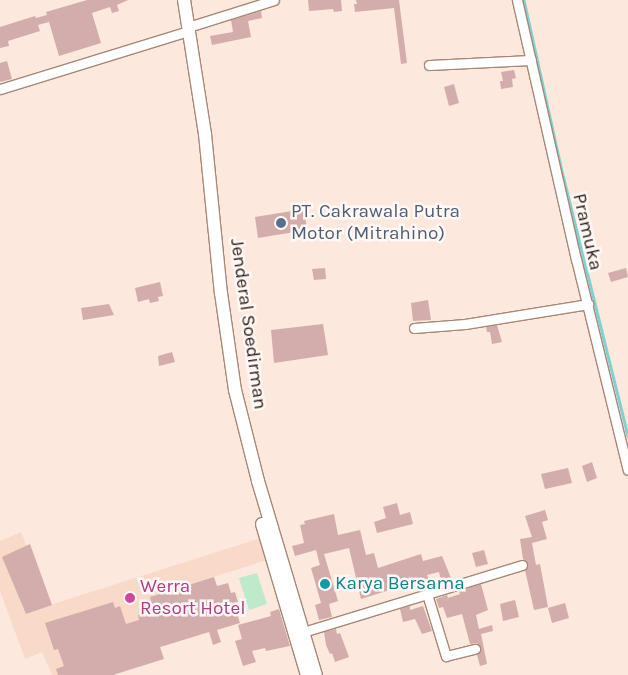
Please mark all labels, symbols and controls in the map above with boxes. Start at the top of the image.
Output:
street label: Pramuka [567,191,607,273]
place label: PT. Cakrawala Putra Motor (Mitrahino) [291,201,460,245]
marker: PT. Cakrawala Putra Motor (Mitrahino) [275,217,287,229]
street label: Jenderal Soedirman [225,237,271,411]
place label: Karya Bersama [335,573,465,595]
place label: Werra Resort Hotel [140,576,246,620]
marker: Karya Bersama [319,578,331,590]
marker: Werra Resort Hotel [124,592,136,604]

